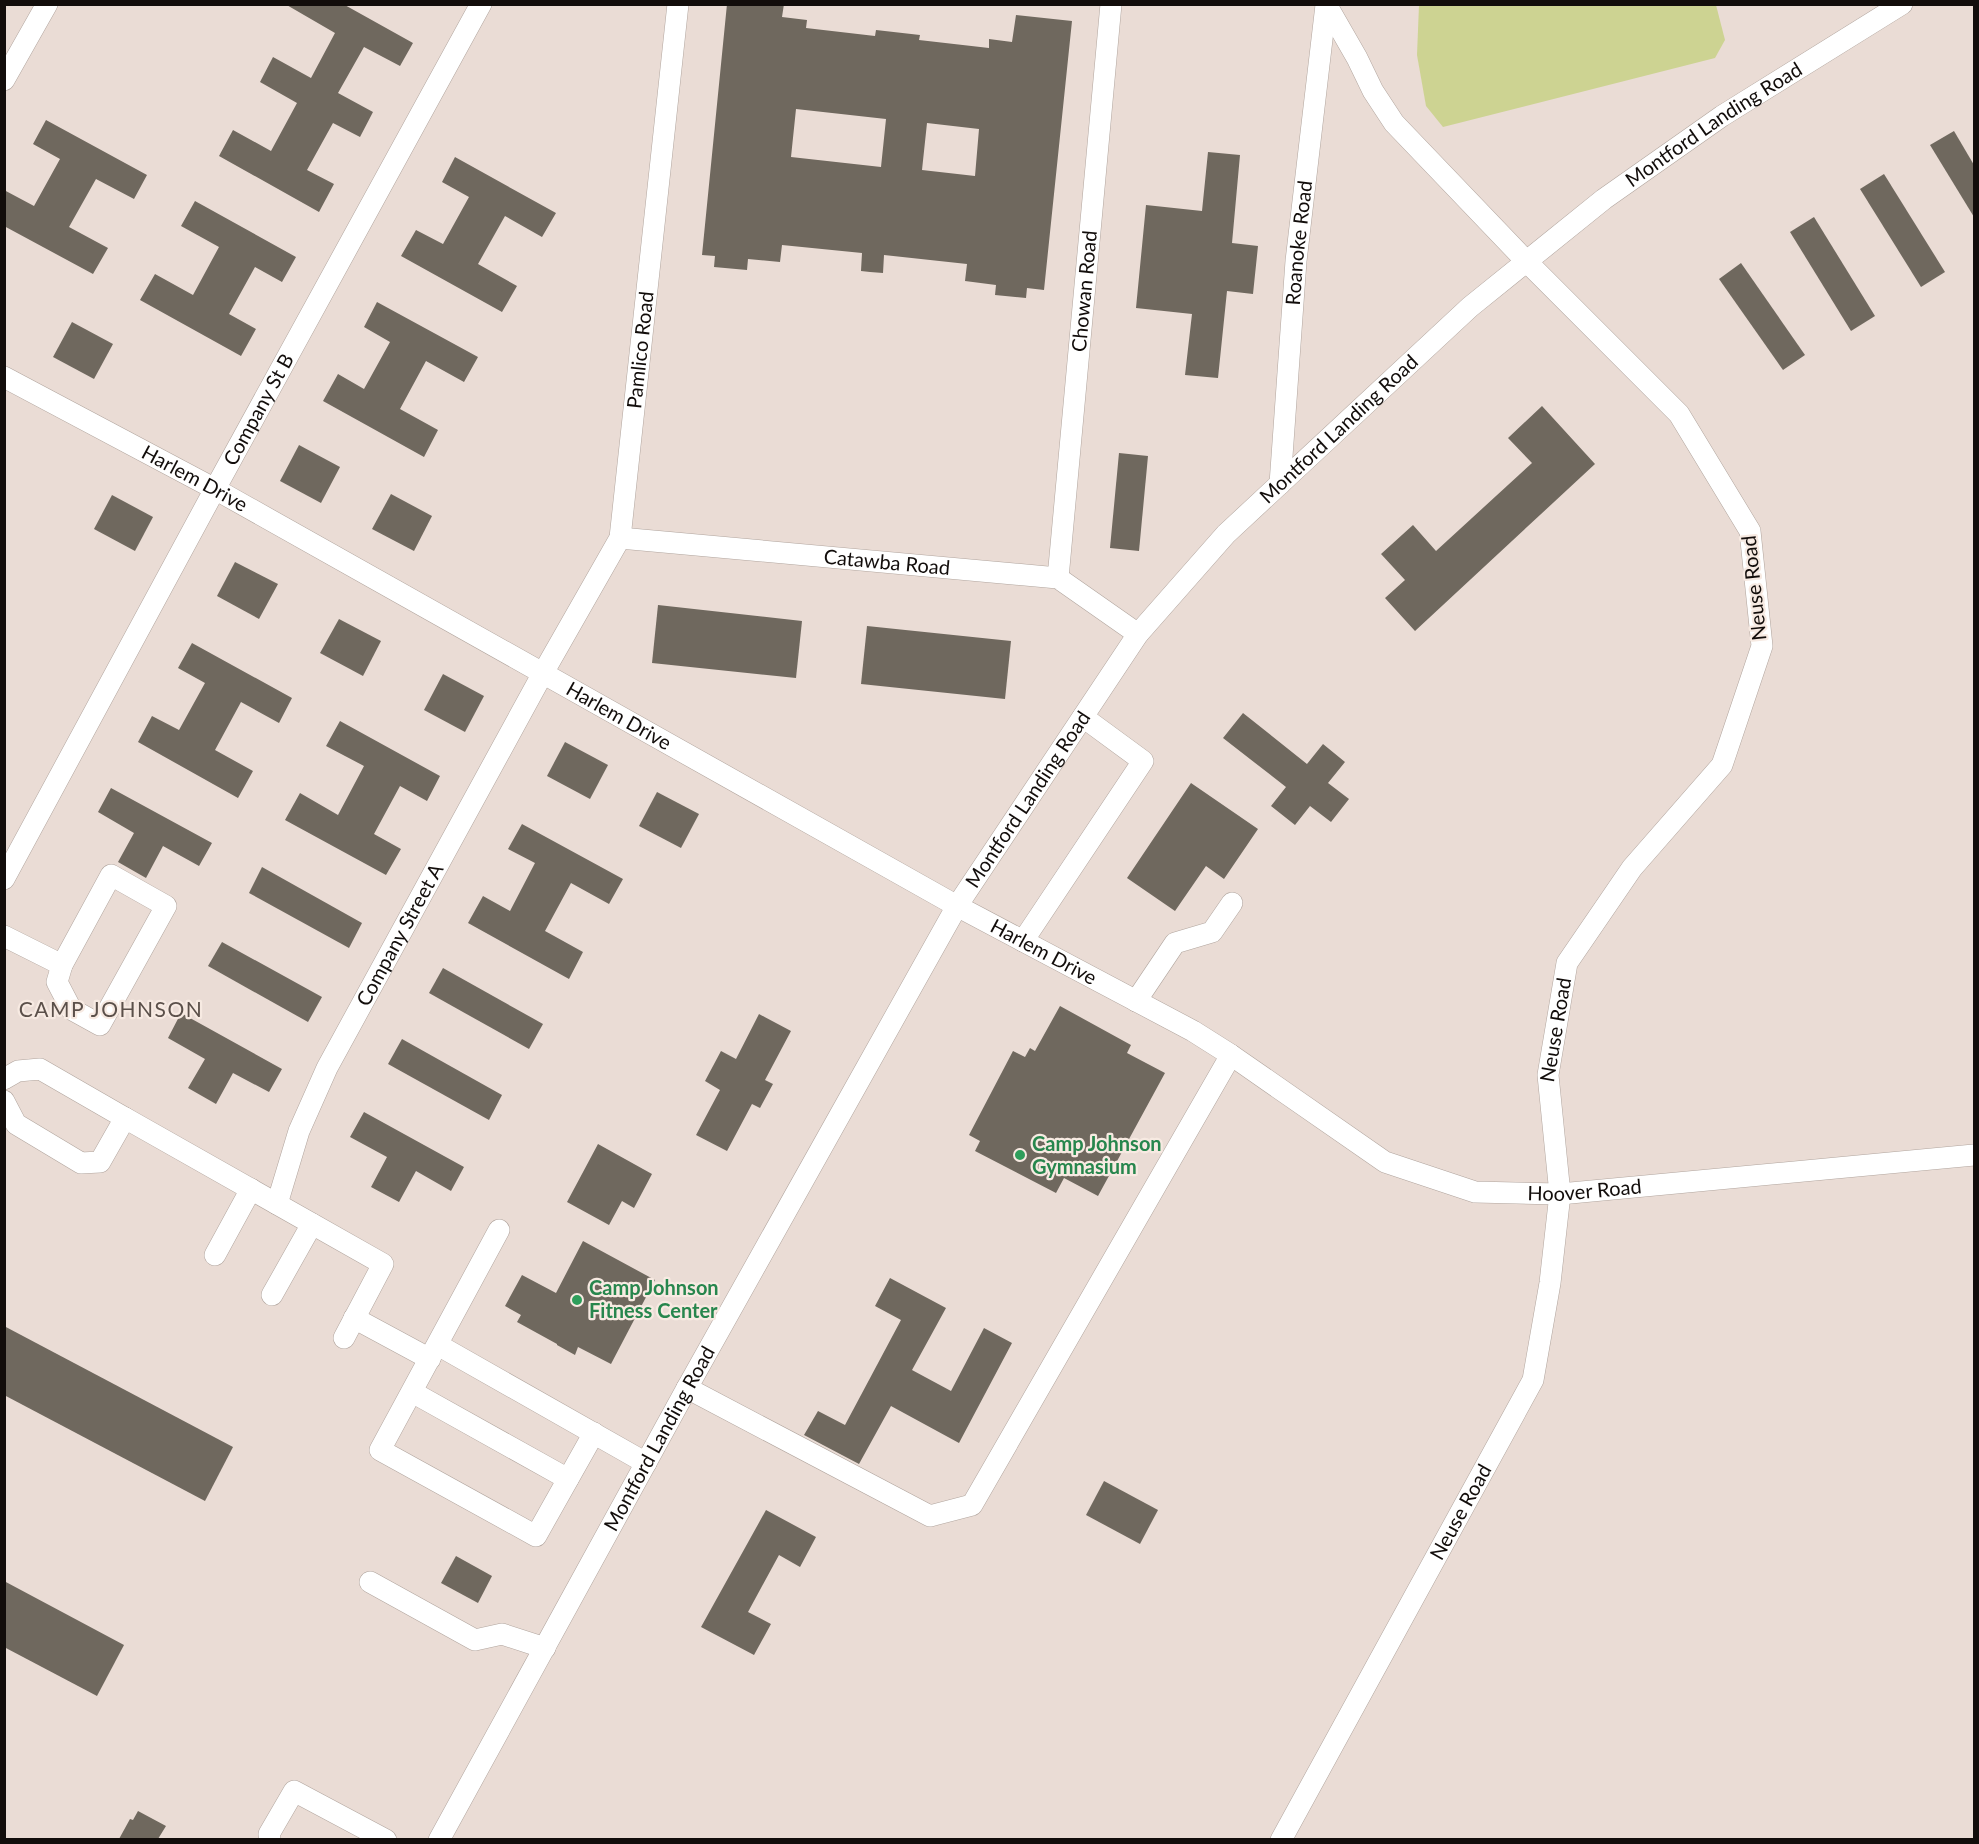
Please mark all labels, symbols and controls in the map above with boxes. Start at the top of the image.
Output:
street label: Montford Landing Road [1620,56,1806,191]
street label: Roanoke Road [1280,179,1316,306]
street label: Chowan Road [1066,229,1101,353]
street label: Pamlico Road [621,290,658,410]
street label: Company St B [217,349,298,469]
street label: Montford Landing Road [1254,349,1422,508]
street label: Harlem Drive [138,439,252,516]
street label: Neuse Road [1736,534,1770,642]
street label: Catawba Road [823,544,951,579]
street label: Harlem Drive [562,676,676,754]
street label: Montford Landing Road [960,706,1094,892]
street label: Company Street A [350,859,448,1010]
street label: Harlem Drive [987,913,1101,989]
street label: Neuse Road [1534,976,1575,1084]
district label: CAMP JOHNSON [19,996,203,1021]
place label: Camp Johnson Gymnasium [1032,1131,1162,1178]
marker: Camp Johnson Gymnasium [1013,1148,1027,1162]
street label: Hoover Road [1527,1173,1642,1205]
place label: Camp Johnson Fitness Center [589,1275,719,1322]
marker: Camp Johnson Fitness Center [570,1293,584,1307]
street label: Montford Landing Road [598,1342,719,1535]
street label: Neuse Road [1424,1460,1496,1564]

